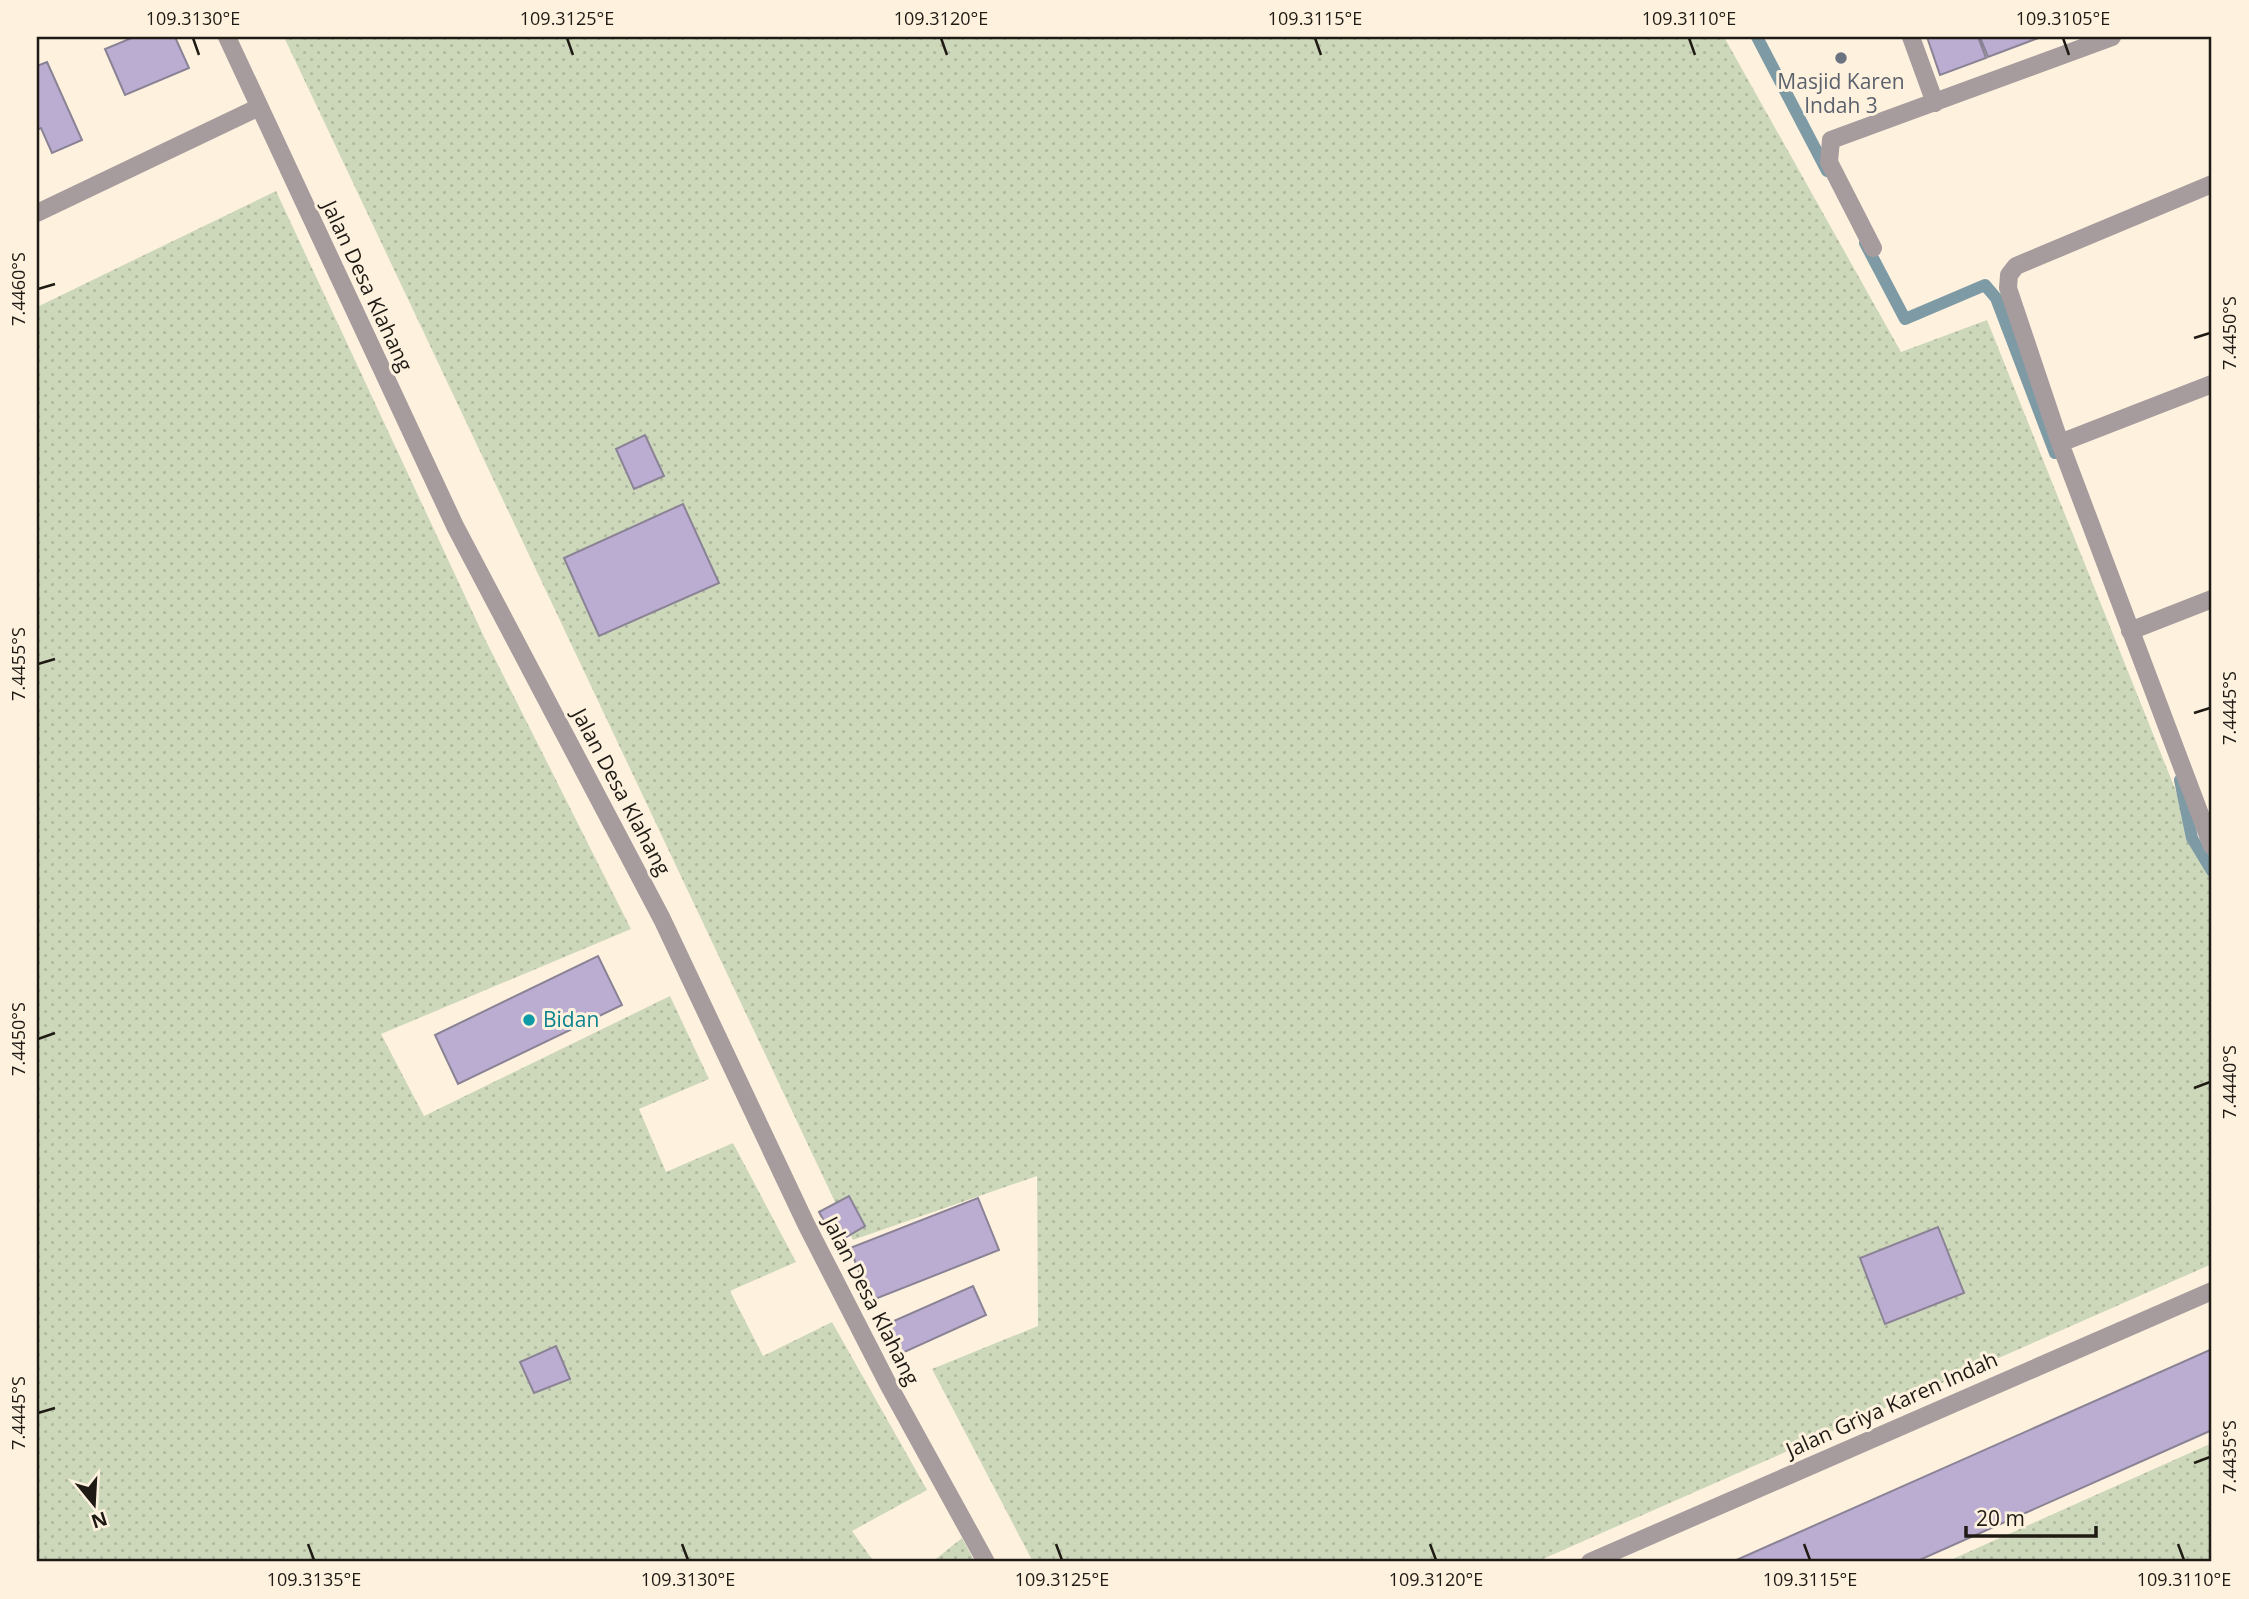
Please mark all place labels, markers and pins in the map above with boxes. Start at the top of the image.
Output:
marker: Masjid Karen Indah 3 [1833,50,1849,66]
place label: Masjid Karen Indah 3 [1777,67,1905,119]
place label: Bidan [543,1005,599,1033]
marker: Bidan [521,1012,537,1028]

